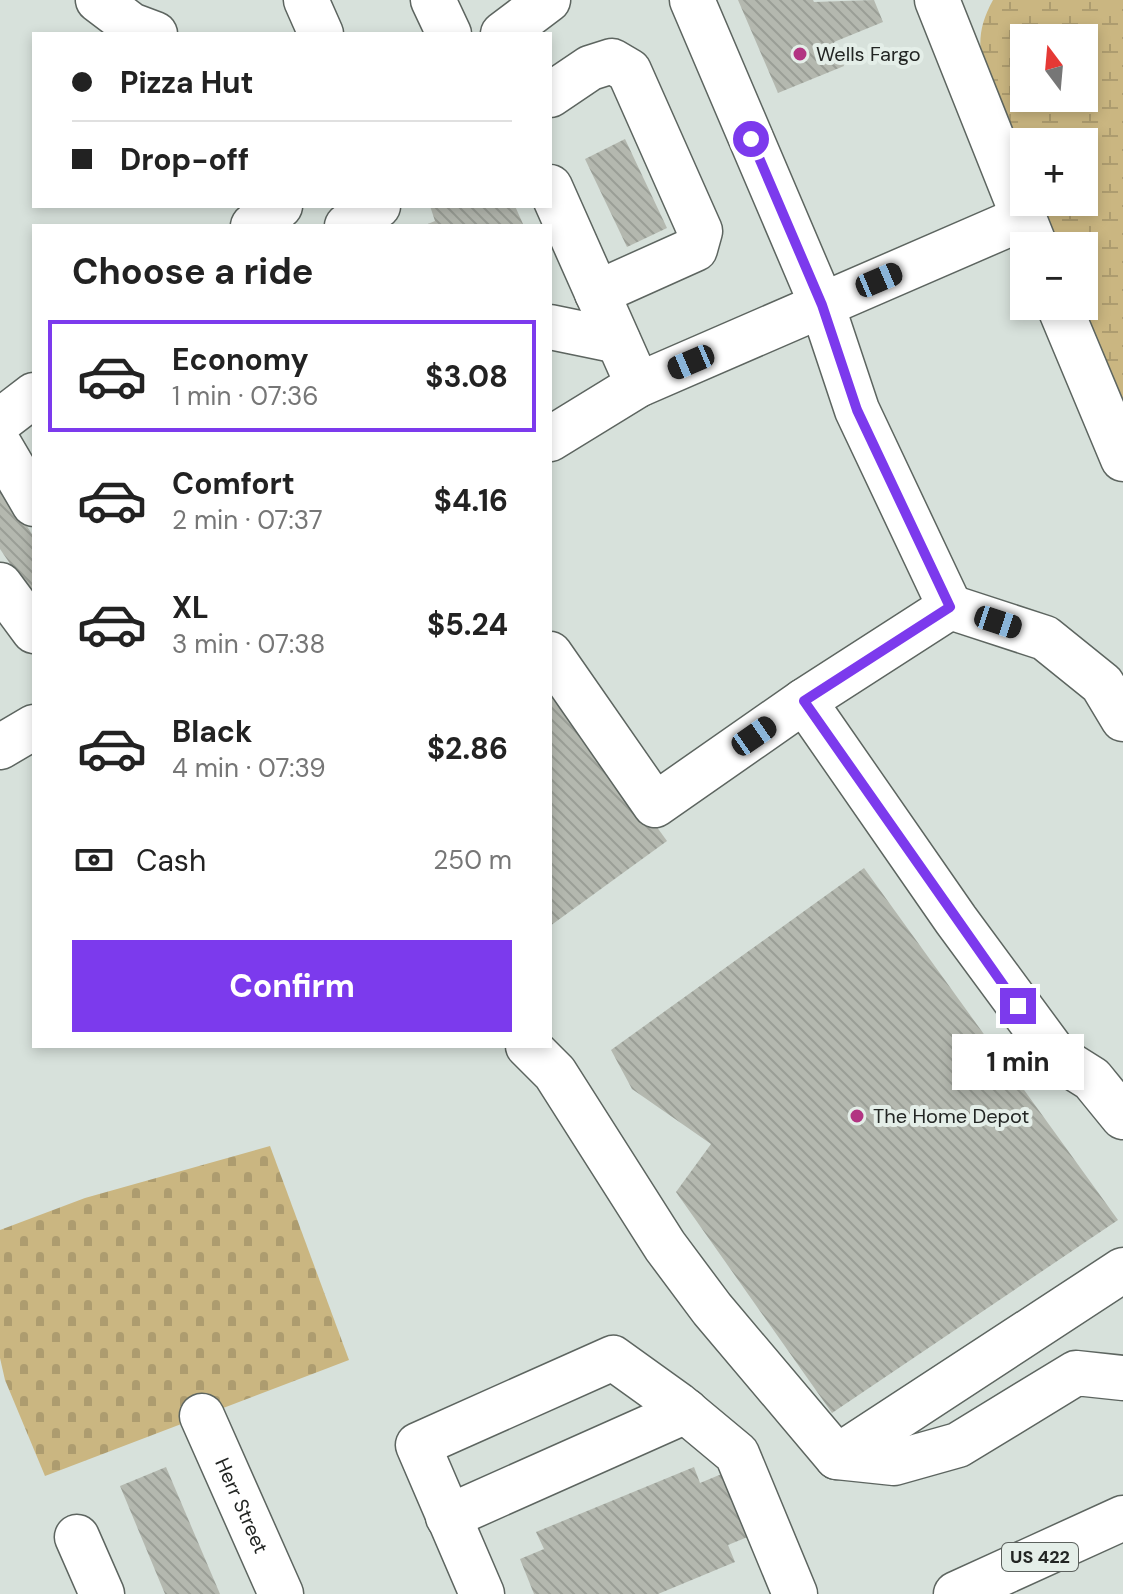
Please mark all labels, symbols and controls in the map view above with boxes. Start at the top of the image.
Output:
north arrow [1010,24,1098,112]
map controls [1010,24,1098,320]
place label: Wells Fargo [816,41,921,67]
marker: Wells Fargo [791,45,809,63]
text: Pizza Hut [120,63,254,102]
route start [733,121,769,157]
button: + [1010,128,1098,216]
text: Drop-off [120,140,249,179]
button: − [1010,232,1098,320]
text: Choose a ride [72,248,313,295]
car [852,260,906,300]
icon: car [76,340,148,412]
text: Economy [172,340,309,379]
car [664,342,718,382]
text: $3.08 [425,357,508,396]
text: 1 min · 07:36 [172,379,319,413]
icon: car [76,464,148,536]
text: Comfort [172,464,295,503]
text: $4.16 [434,481,508,520]
text: 2 min · 07:37 [172,503,323,537]
icon: car [76,588,148,660]
text: XL [172,588,209,627]
car [971,603,1025,641]
text: $5.24 [427,605,508,644]
text: 3 min · 07:38 [172,627,325,661]
icon: car [76,712,148,784]
text: Black [172,712,252,751]
car [727,712,781,760]
text: $2.86 [427,729,508,768]
text: 4 min · 07:39 [172,751,326,785]
icon: cash [72,838,116,882]
text: Cash [136,841,206,880]
text: 250 m [433,843,512,877]
button: Confirm [72,940,512,1032]
route end [1000,988,1036,1024]
callout: 1 min [952,1034,1084,1090]
text: 1 min [986,1045,1050,1079]
place label: The Home Depot [873,1103,1029,1129]
marker: The Home Depot [848,1107,866,1125]
street label: Herr Street [209,1454,274,1558]
road number: US 422 [1002,1543,1078,1571]

